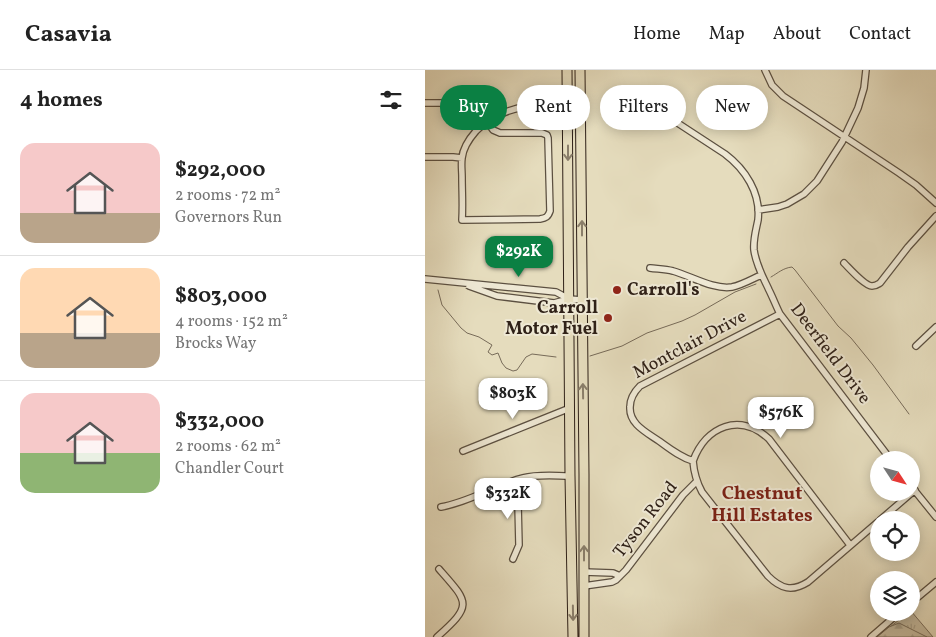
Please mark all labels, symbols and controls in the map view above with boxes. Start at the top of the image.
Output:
text: Casavia [25,18,112,52]
text: Home [633,22,681,47]
text: Map [709,22,745,47]
text: About [773,22,821,47]
text: Contact [849,22,911,47]
chip: Buy [440,85,507,130]
chip: Rent [517,85,590,130]
chip: Filters [600,85,686,130]
chip: New [696,85,768,130]
text: 4 homes [20,86,103,115]
icon: filters [377,86,405,114]
one-way arrow [563,144,573,161]
text: $292,000 [175,156,265,185]
icon: home [60,163,120,223]
text: 2 rooms · 72 m² [175,185,280,207]
text: Governors Run [175,207,282,229]
one-way arrow [577,221,587,237]
pin: $292K [484,236,554,278]
text: $292K [496,241,542,263]
place label: Carroll's [627,278,700,303]
text: $803,000 [175,282,267,311]
marker: Carroll's [611,284,623,296]
icon: home [60,288,120,348]
place label: Carroll Motor Fuel [505,296,598,342]
street label: Deerfield Drive [784,298,876,410]
street label: Montclair Drive [629,305,751,385]
text: 4 rooms · 152 m² [175,311,288,333]
marker: Carroll Motor Fuel [602,312,614,324]
text: Brocks Way [175,333,256,355]
pin: $803K [478,378,548,420]
text: $803K [489,383,537,405]
one-way arrow [578,383,588,400]
pin: $576K [746,396,816,439]
text: $576K [759,402,803,424]
text: $332,000 [175,407,264,436]
icon: home [60,413,120,473]
text: 2 rooms · 62 m² [175,436,281,458]
north arrow [870,451,920,501]
map controls [870,451,920,621]
text: Chandler Court [175,458,284,480]
street label: Tyson Road [608,476,684,564]
pin: $332K [473,478,543,520]
district label: Chestnut Hill Estates [711,481,813,529]
text: $332K [485,483,531,505]
button: locate [870,511,920,561]
one-way arrow [579,546,589,562]
button: layers [870,571,920,621]
one-way arrow [568,605,577,621]

